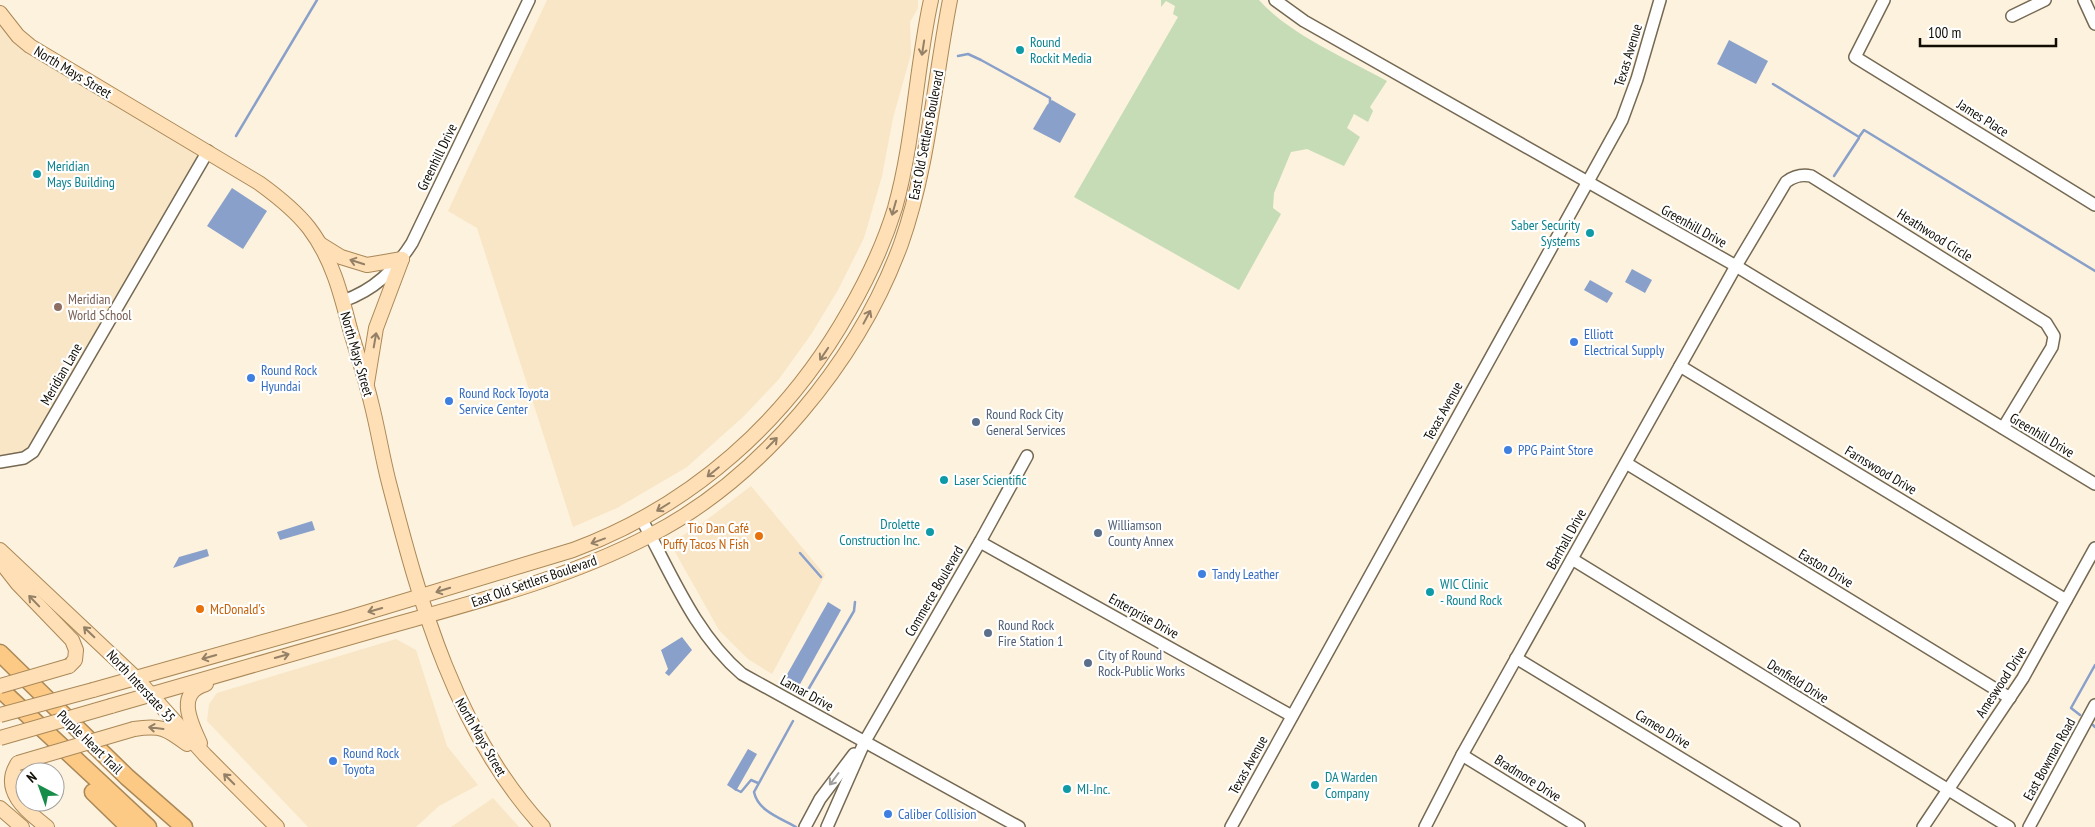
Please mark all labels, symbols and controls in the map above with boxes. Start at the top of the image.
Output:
scale bar [1920,15,2056,47]
street label: Texas Avenue [1610,21,1646,88]
text: 100 m [1928,23,1961,42]
place label: Round Rockit Media [1030,33,1092,67]
one-way arrow [918,40,928,56]
street label: North Mays Street [31,42,115,102]
marker: Round Rockit Media [1014,44,1026,56]
street label: East Old Settlers Boulevard [905,69,947,201]
street label: James Place [1953,95,2012,141]
street label: Greenhill Drive [413,120,461,194]
place label: Meridian Mays Building [47,157,115,191]
marker: Meridian Mays Building [31,168,43,180]
one-way arrow [889,199,899,215]
street label: Greenhill Drive [1658,201,1730,252]
street label: Heathwood Circle [1894,205,1976,265]
place label: Saber Security Systems [1511,216,1581,250]
marker: Saber Security Systems [1584,227,1596,239]
one-way arrow [350,257,366,267]
place label: Meridian World School [68,290,132,324]
marker: Meridian World School [52,301,64,313]
street label: North Mays Street [336,310,378,399]
one-way arrow [863,310,872,325]
place label: Elliott Electrical Supply [1584,325,1665,359]
one-way arrow [370,332,380,348]
marker: Elliott Electrical Supply [1568,336,1580,348]
street label: Meridian Lane [36,340,86,408]
one-way arrow [819,346,829,360]
place label: Round Rock Hyundai [261,361,318,395]
marker: Round Rock Hyundai [245,372,257,384]
street label: Texas Avenue [1420,378,1467,444]
place label: Round Rock Toyota Service Center [459,384,549,418]
marker: Round Rock Toyota Service Center [443,395,455,407]
place label: Round Rock City General Services [986,405,1066,439]
street label: Greenhill Drive [2006,409,2078,461]
marker: Round Rock City General Services [970,416,982,428]
one-way arrow [766,436,778,449]
place label: PPG Paint Store [1518,441,1593,459]
street label: Farnswood Drive [1842,441,1920,499]
marker: PPG Paint Store [1502,444,1514,456]
one-way arrow [707,466,720,477]
place label: Laser Scientific [954,471,1026,489]
marker: Laser Scientific [938,474,950,486]
one-way arrow [657,502,671,512]
street label: Barrhall Drive [1542,505,1590,572]
place label: Drolette Construction Inc. [839,515,920,549]
place label: Williamson County Annex [1108,516,1174,550]
place label: Tio Dan Café Puffy Tacos N Fish [663,519,749,553]
marker: Drolette Construction Inc. [924,526,936,538]
marker: Williamson County Annex [1092,527,1104,539]
marker: Tio Dan Café Puffy Tacos N Fish [753,530,765,542]
one-way arrow [591,537,606,546]
street label: Commerce Boulevard [901,542,967,640]
street label: Easton Drive [1795,545,1857,591]
street label: East Old Settlers Boulevard [469,551,599,611]
place label: Tandy Leather [1212,565,1279,583]
marker: Tandy Leather [1196,568,1208,580]
place label: WIC Clinic - Round Rock [1440,575,1503,609]
one-way arrow [436,585,452,595]
marker: WIC Clinic - Round Rock [1424,586,1436,598]
street label: Enterprise Drive [1106,589,1182,643]
one-way arrow [28,595,40,607]
place label: McDonald's [210,600,265,618]
marker: McDonald's [194,603,206,615]
one-way arrow [367,606,383,616]
place label: Round Rock Fire Station 1 [998,616,1063,650]
one-way arrow [82,626,95,638]
marker: Round Rock Fire Station 1 [982,627,994,639]
street label: Ameswood Drive [1971,643,2031,721]
street label: North Interstate 35 [103,646,179,726]
place label: City of Round Rock-Public Works [1098,646,1185,680]
one-way arrow [274,651,290,661]
one-way arrow [201,653,217,663]
street label: Denfield Drive [1764,655,1832,707]
marker: City of Round Rock-Public Works [1082,657,1094,669]
street label: Lamar Drive [777,671,837,715]
street label: North Mays Street [451,695,511,779]
street label: Purple Heart Trail [53,706,127,778]
street label: Cameo Drive [1632,706,1694,753]
street label: East Bowman Road [2019,715,2079,803]
one-way arrow [148,723,164,733]
street label: Texas Avenue [1225,732,1272,798]
place label: Round Rock Toyota [343,744,400,778]
street label: Bradmore Drive [1491,750,1565,806]
marker: Round Rock Toyota [327,755,339,767]
north arrow [15,762,65,812]
text: N [23,768,40,786]
place label: DA Warden Company [1325,768,1377,802]
one-way arrow [829,772,840,785]
one-way arrow [223,773,235,785]
marker: DA Warden Company [1309,779,1321,791]
place label: MI-Inc. [1077,780,1110,798]
marker: MI-Inc. [1061,783,1073,795]
place label: Caliber Collision [898,805,976,823]
marker: Caliber Collision [882,808,894,820]

